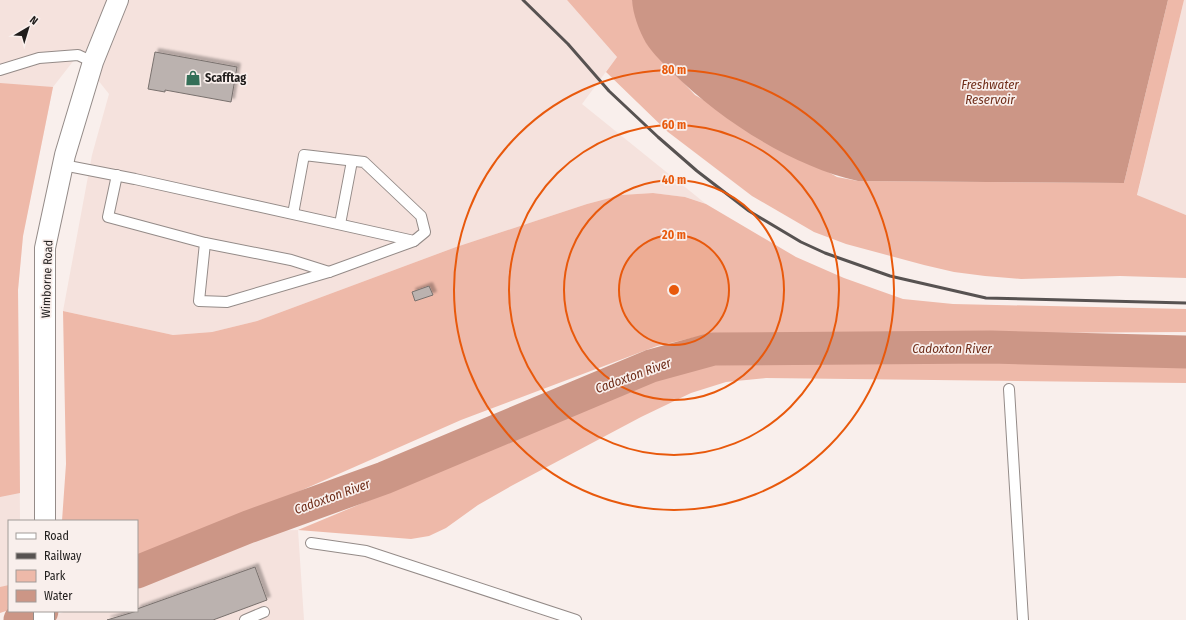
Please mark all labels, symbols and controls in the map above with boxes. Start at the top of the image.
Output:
north arrow [8,8,48,48]
text: N [27,13,40,28]
text: 80 m [662,63,686,77]
shop icon: Scafftag [184,69,202,87]
place label: Scafftag [205,71,246,85]
water label: Freshwater Reservoir [961,77,1019,107]
text: 60 m [662,118,686,132]
text: 40 m [662,173,686,187]
text: 20 m [661,228,686,242]
street label: Wimborne Road [39,240,55,318]
centre of rings [667,283,681,297]
water label: Cadoxton River [912,341,992,356]
water label: Cadoxton River [593,355,674,396]
water label: Cadoxton River [292,476,373,517]
legend [8,520,138,612]
text: Road [44,529,69,543]
text: Railway [44,549,82,563]
text: Park [44,569,66,583]
text: Water [44,589,73,603]

